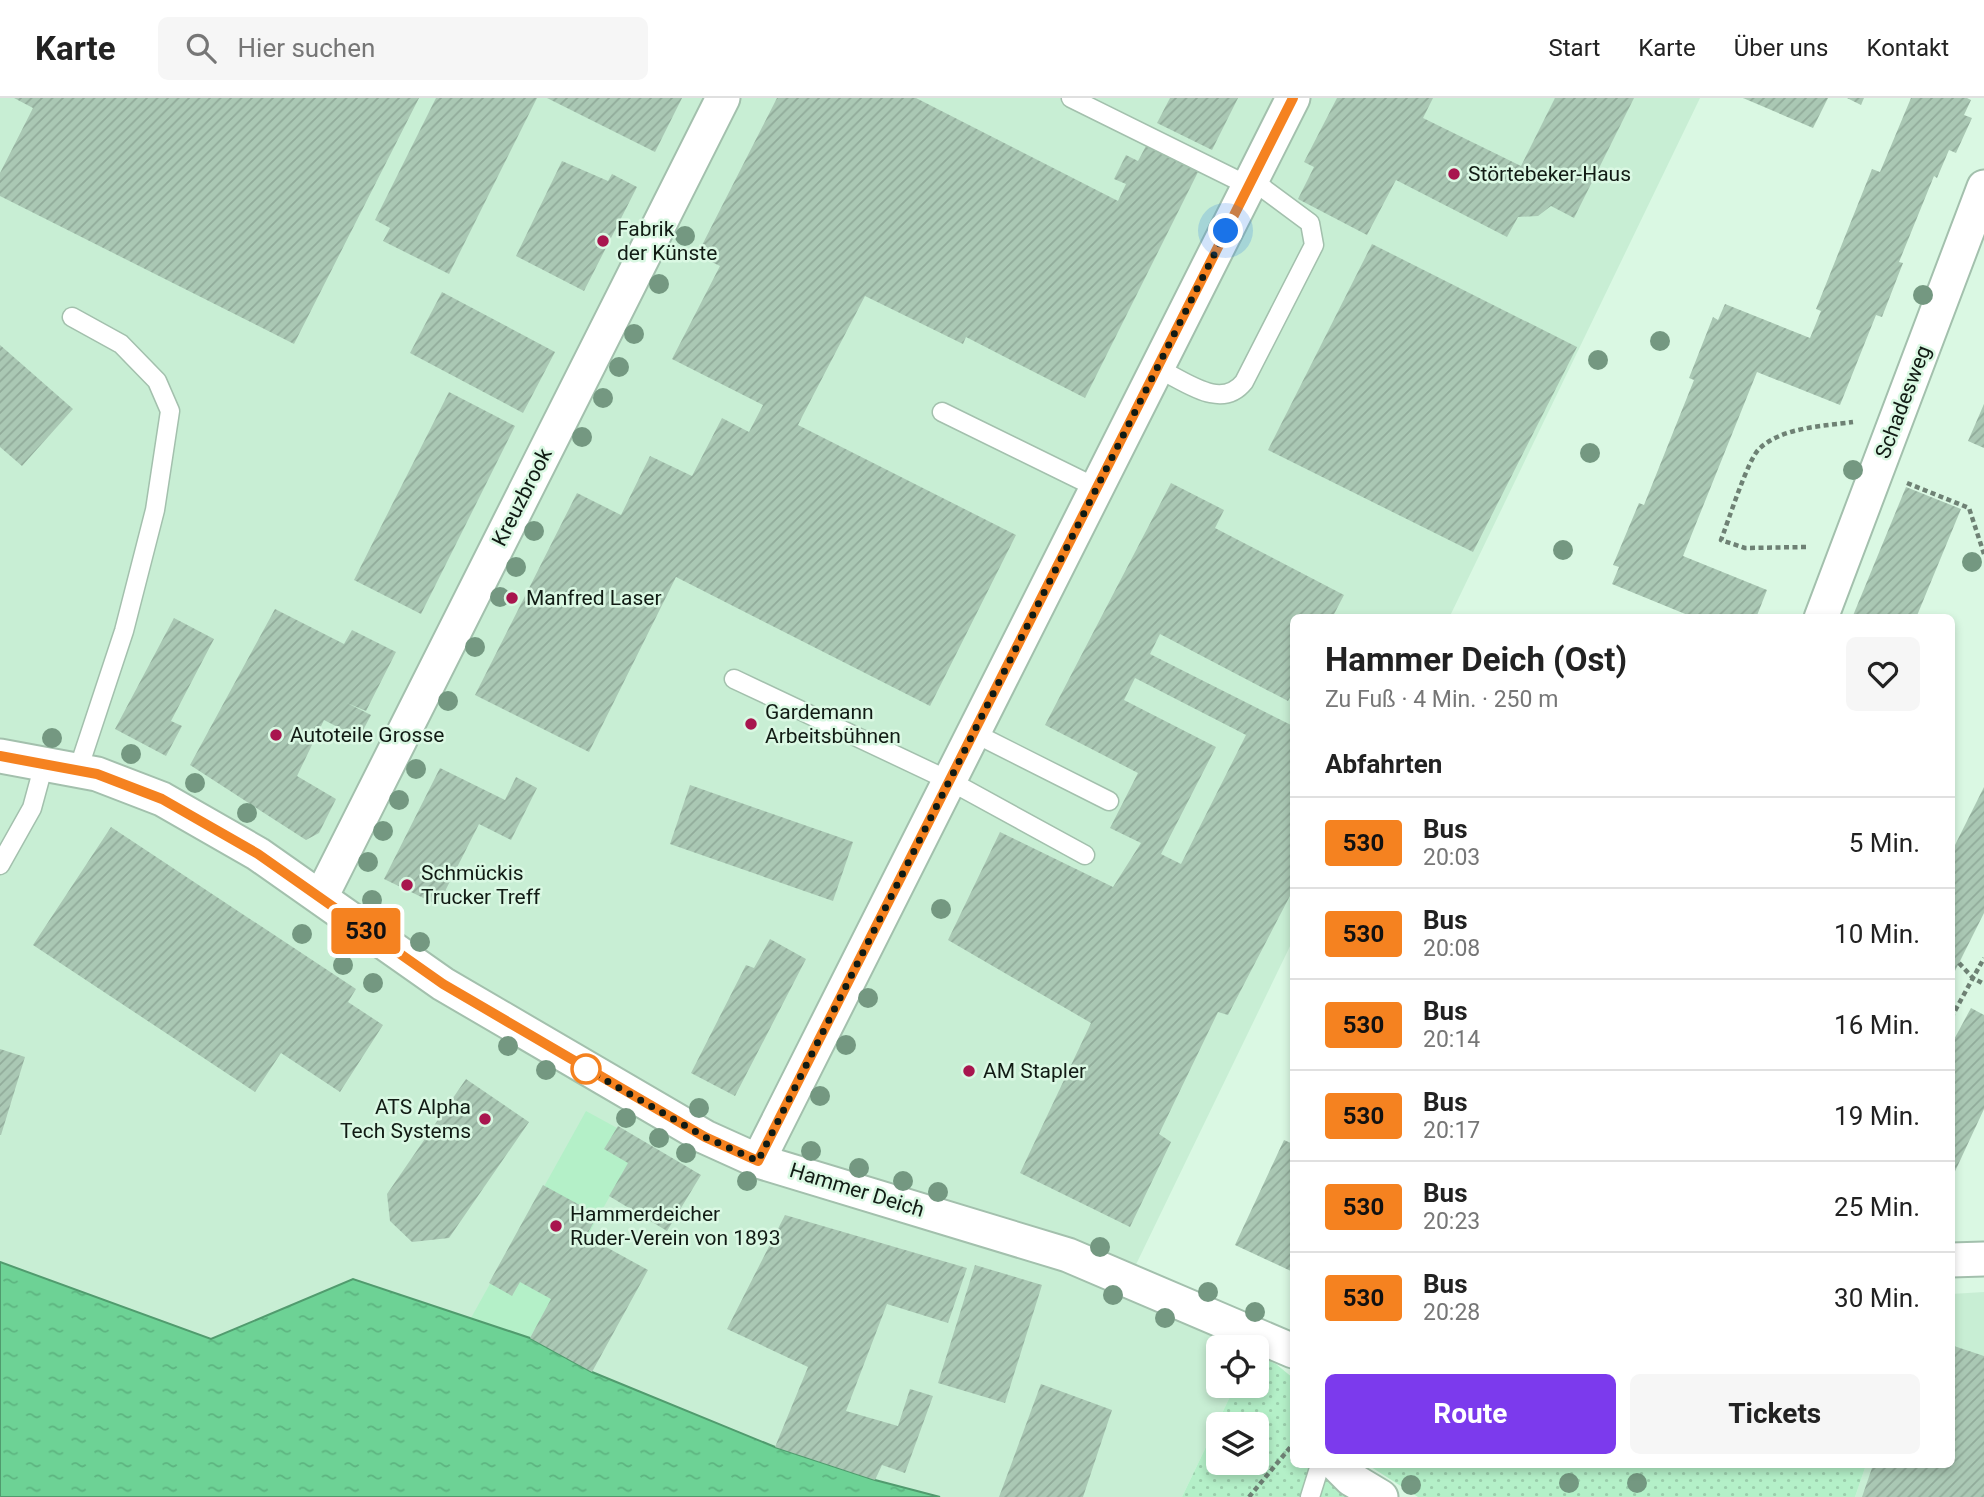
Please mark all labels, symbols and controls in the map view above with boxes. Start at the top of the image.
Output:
search box [158,17,648,80]
text: Karte [35,29,116,68]
icon: search [182,29,220,67]
text: Hier suchen [238,33,375,63]
text: Start [1549,34,1600,62]
text: Karte [1638,34,1696,62]
text: Über uns [1734,34,1828,62]
text: Kontakt [1866,34,1949,62]
place label: Störtebeker-Haus [1468,162,1631,186]
marker: Störtebeker-Haus [1446,166,1462,182]
your location [1208,213,1243,248]
place label: Fabrik der Künste [617,217,717,265]
marker: Fabrik der Künste [595,233,611,249]
street label: Schadesweg [1870,342,1936,462]
street label: Kreuzbrook [487,444,557,550]
place label: Manfred Laser [526,586,662,610]
marker: Manfred Laser [504,590,520,606]
button: heart [1846,637,1920,711]
text: Hammer Deich (Ost) [1325,640,1627,679]
text: Zu Fuß · 4 Min. · 250 m [1325,686,1558,713]
place label: Gardemann Arbeitsbühnen [765,700,901,748]
marker: Gardemann Arbeitsbühnen [743,716,759,732]
place label: Autoteile Grosse [290,723,444,747]
marker: Autoteile Grosse [268,727,284,743]
text: Abfahrten [1325,749,1442,779]
text: Bus [1423,814,1468,844]
text: 5 Min. [1849,828,1920,858]
text: 530 [1343,829,1384,857]
text: 20:03 [1423,844,1480,871]
place label: Schmückis Trucker Treff [421,861,541,909]
marker: Schmückis Trucker Treff [399,877,415,893]
text: Bus [1423,905,1468,935]
line badge: 530 [326,908,406,954]
text: 530 [345,917,387,945]
text: 10 Min. [1834,919,1920,949]
text: 530 [1343,920,1384,948]
text: 20:08 [1423,935,1480,962]
text: Bus [1423,996,1468,1026]
text: 16 Min. [1834,1010,1920,1040]
text: 530 [1343,1011,1384,1039]
text: 20:14 [1423,1026,1480,1053]
unlabelled marker [571,1054,601,1084]
place label: AM Stapler [983,1059,1086,1083]
marker: AM Stapler [961,1063,977,1079]
text: Bus [1423,1087,1468,1117]
place label: ATS Alpha Tech Systems [340,1095,471,1143]
text: 19 Min. [1834,1101,1920,1131]
text: 530 [1343,1102,1384,1130]
marker: ATS Alpha Tech Systems [477,1111,493,1127]
text: 20:17 [1423,1117,1480,1144]
street label: Hammer Deich [787,1158,927,1222]
text: Bus [1423,1178,1468,1208]
text: 25 Min. [1834,1192,1920,1222]
text: 530 [1343,1193,1384,1221]
place label: Hammerdeicher Ruder-Verein von 1893 [570,1202,780,1250]
text: 20:23 [1423,1208,1480,1235]
marker: Hammerdeicher Ruder-Verein von 1893 [548,1218,564,1234]
text: Bus [1423,1269,1468,1299]
text: 30 Min. [1834,1283,1920,1313]
text: 530 [1343,1284,1384,1312]
text: 20:28 [1423,1299,1480,1326]
map controls [1206,1335,1269,1475]
button: locate [1206,1335,1269,1398]
button: Route [1325,1374,1616,1454]
button: Tickets [1630,1374,1920,1454]
button: layers [1206,1412,1269,1475]

